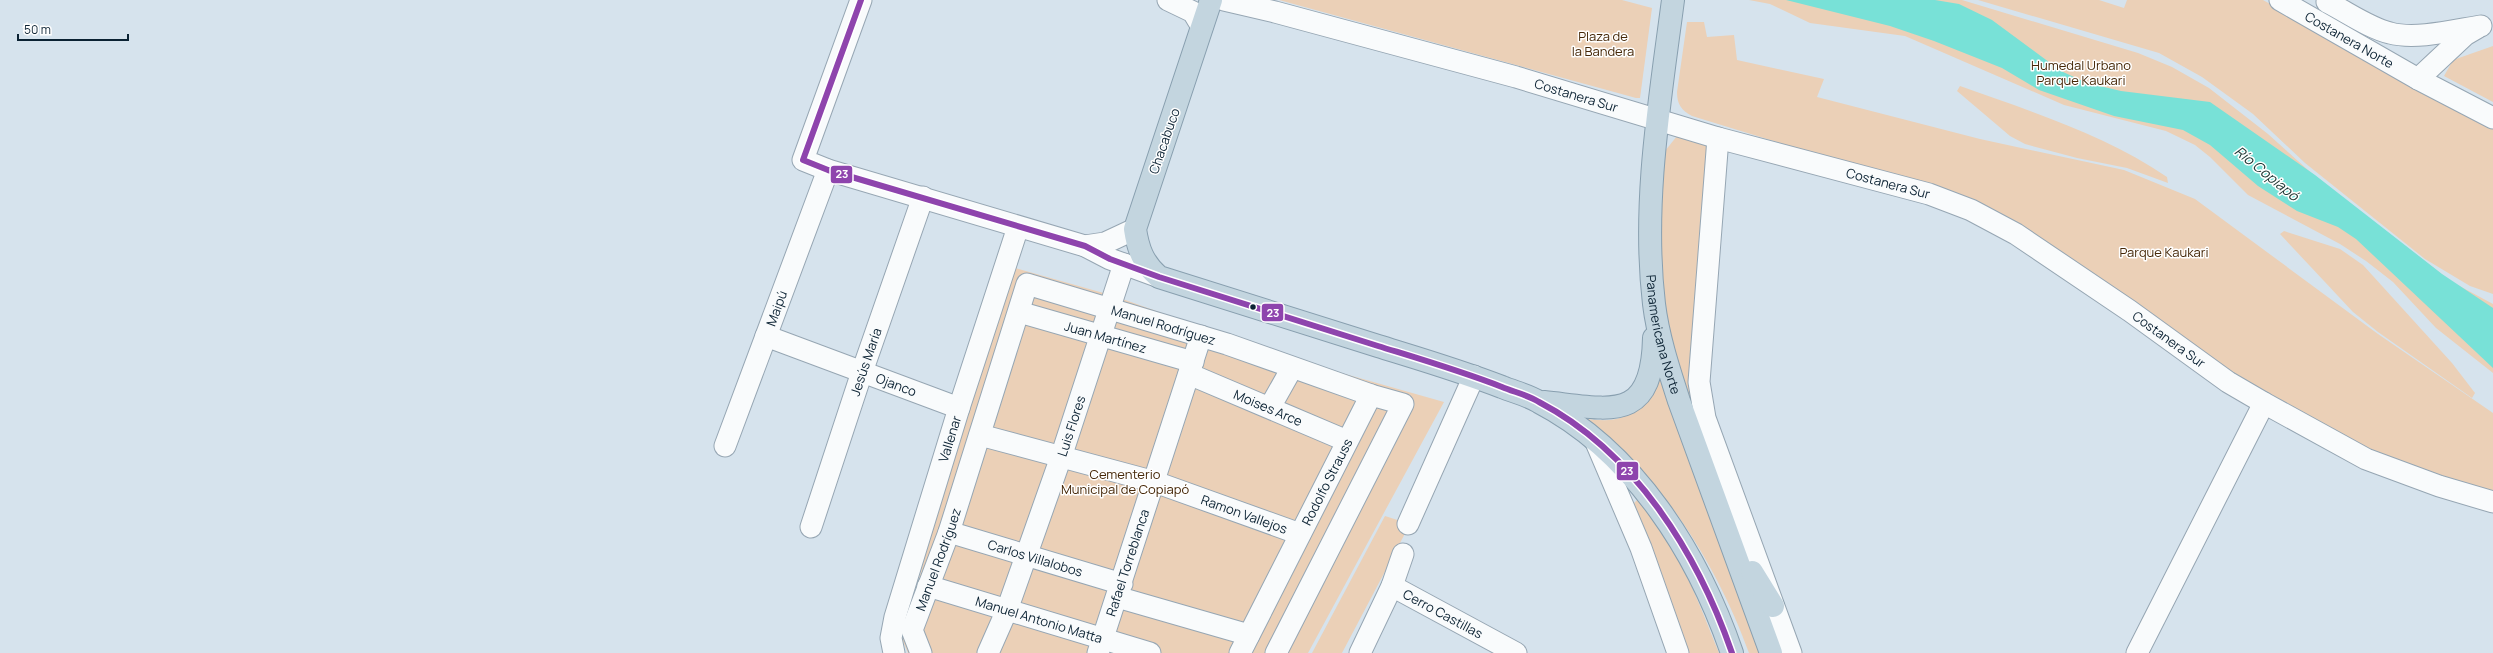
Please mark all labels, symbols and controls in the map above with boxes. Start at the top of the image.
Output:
street label: Costanera Norte [2302,7,2397,73]
scale bar [18,16,128,42]
text: 50 m [24,21,51,38]
park label: Plaza de la Bandera [1572,27,1634,60]
park label: Humedal Urbano Parque Kaukari [2031,56,2131,89]
street label: Costanera Sur [1532,74,1620,116]
street label: Chacabuco [1144,105,1184,176]
water label: Río Copiapó [2231,141,2304,205]
street label: Costanera Sur [1844,163,1932,203]
line badge: 23 [830,165,853,184]
text: 23 [836,166,848,181]
park label: Parque Kaukari [2119,243,2209,261]
street label: Panamericana Norte [1642,274,1685,397]
street label: Maipú [762,288,791,329]
street label: Manuel Rodríguez [1109,301,1218,349]
unlabelled marker [1248,302,1258,312]
line badge: 23 [1261,303,1284,322]
text: 23 [1267,305,1279,320]
street label: Costanera Sur [2129,307,2209,372]
street label: Juan Martínez [1062,317,1149,357]
street label: Jesús María [846,325,886,398]
street label: Ojanco [873,369,919,401]
street label: Moises Arce [1231,385,1306,430]
street label: Luis Flores [1053,393,1090,459]
street label: Vallenar [934,413,965,464]
street label: Rodolfo Strauss [1297,435,1357,528]
line badge: 23 [1616,461,1639,481]
text: 23 [1621,463,1633,478]
park label: Cementerio Municipal de Copiapó [1061,465,1189,498]
street label: Ramon Vallejos [1199,490,1290,538]
street label: Manuel Rodríguez [911,506,965,613]
street label: Rafael Torreblanca [1102,507,1153,619]
street label: Carlos Villalobos [986,535,1085,581]
street label: Cerro Castillas [1400,585,1486,643]
street label: Manuel Antonio Matta [973,592,1105,647]

